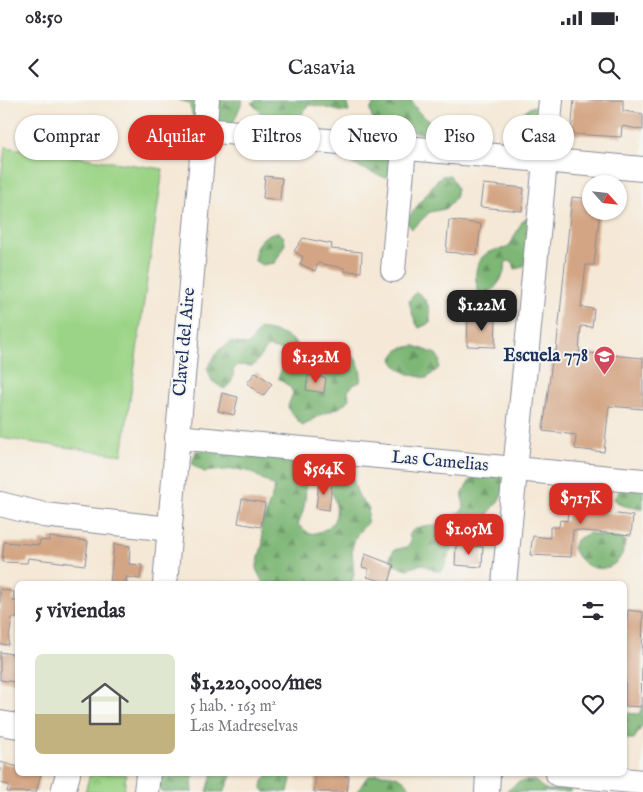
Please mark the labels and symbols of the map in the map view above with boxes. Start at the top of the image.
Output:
north arrow [582,175,628,220]
street label: Clavel del Aire [169,287,201,397]
pin: $1.22M [441,290,523,332]
pin: $1.32M [275,342,357,384]
school or university icon: Escuela 778 [592,344,616,375]
place label: Escuela 778 [503,345,588,368]
street label: Las Camelias [390,446,490,478]
pin: $564K [289,454,359,496]
pin: $717K [546,482,616,525]
pin: $1.05M [428,514,510,556]

